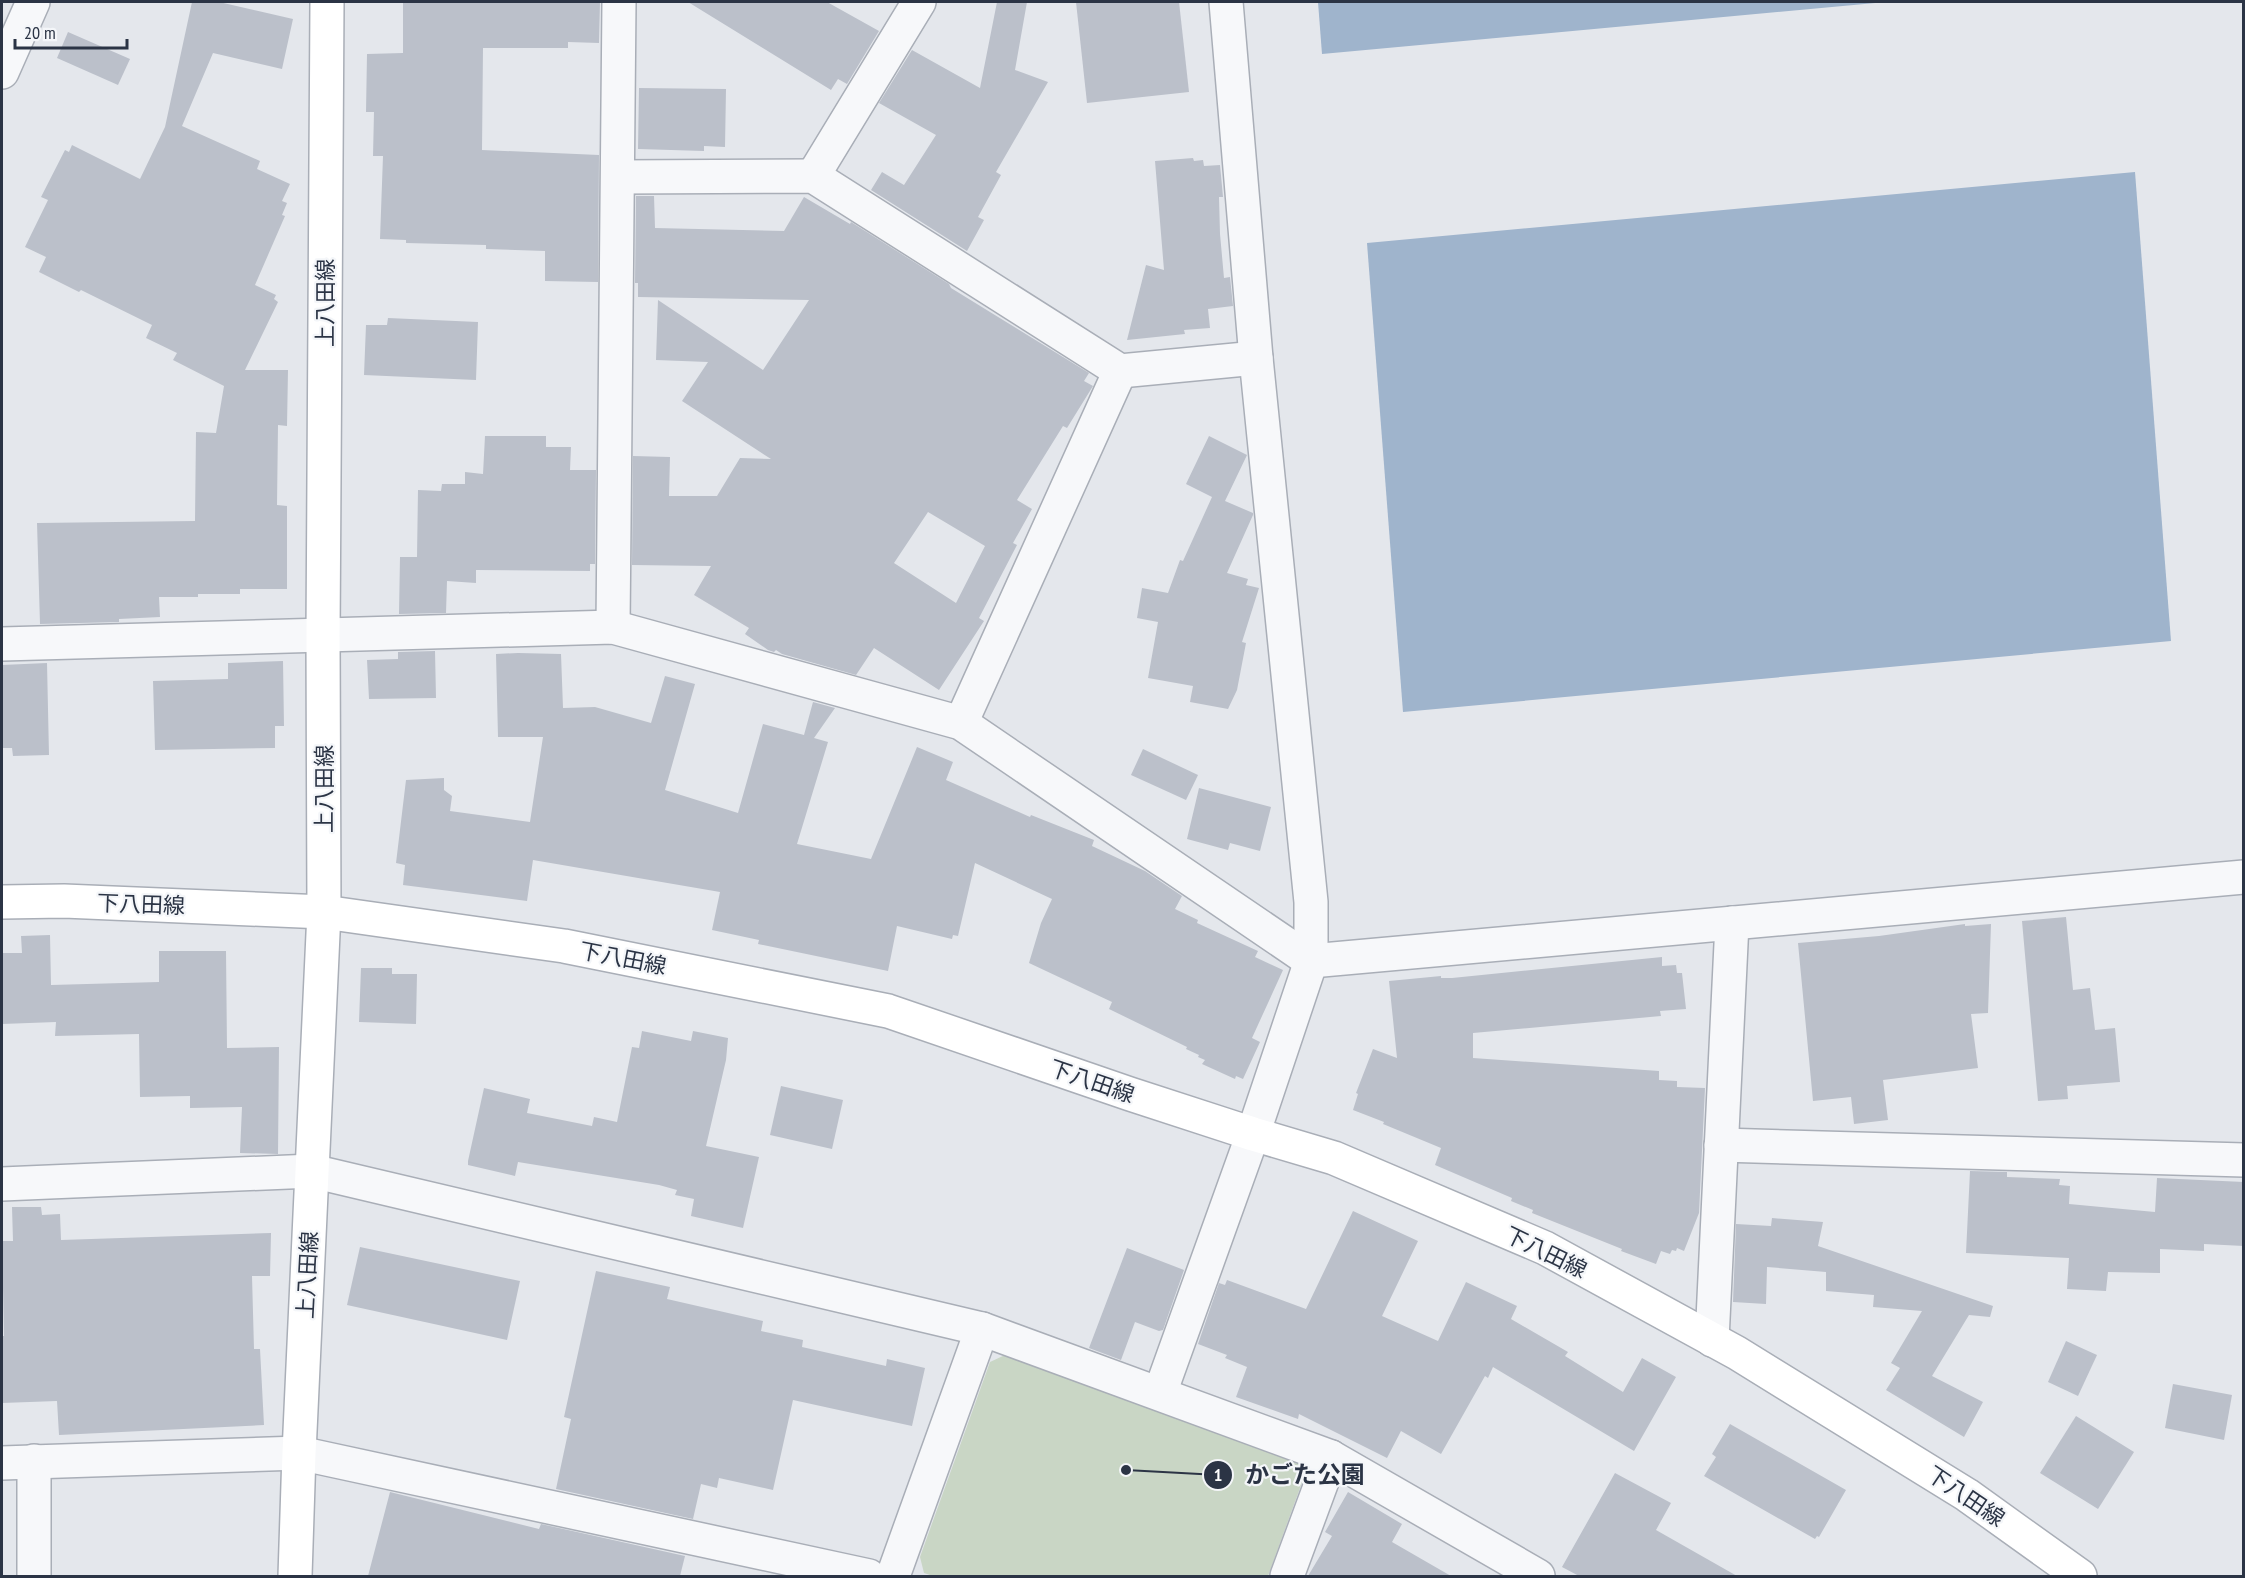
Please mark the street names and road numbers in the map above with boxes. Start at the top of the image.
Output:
street label: 上八田線 [311,259,339,347]
street label: 上八田線 [310,745,338,833]
street label: 下八田線 [97,888,185,920]
street label: 下八田線 [577,936,669,980]
street label: 下八田線 [1046,1053,1138,1109]
street label: 下八田線 [1500,1220,1592,1284]
street label: 上八田線 [291,1230,323,1320]
street label: 下八田線 [1922,1460,2010,1532]

